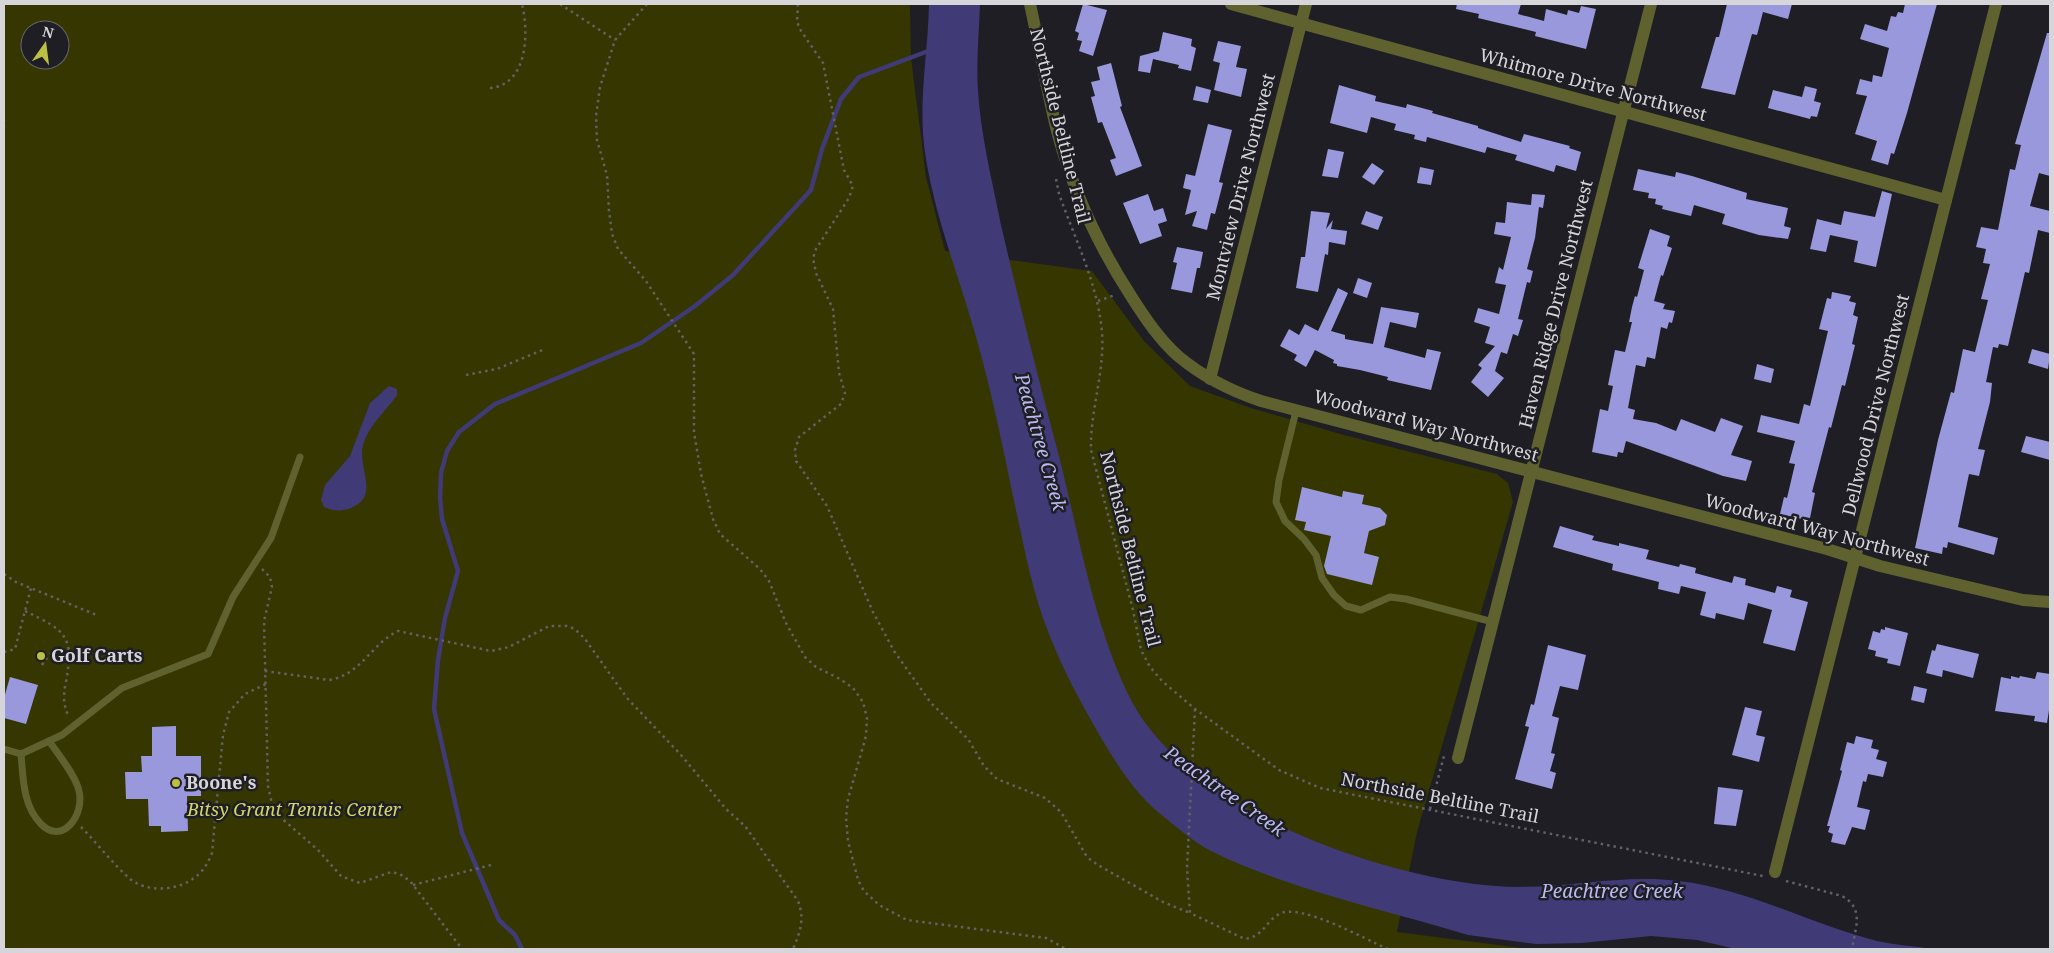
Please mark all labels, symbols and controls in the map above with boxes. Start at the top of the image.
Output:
north arrow [20,20,70,70]
text: N [41,21,56,42]
street label: Northside Beltline Trail [1025,25,1097,226]
street label: Whitmore Drive Northwest [1477,42,1710,126]
street label: Montview Drive Northwest [1200,71,1280,303]
street label: Haven Ridge Drive Northwest [1512,177,1598,431]
street label: Dellwood Drive Northwest [1836,291,1914,518]
water label: Peachtree Creek [1009,369,1073,515]
street label: Woodward Way Northwest [1311,383,1541,467]
street label: Northside Beltline Trail [1095,448,1167,649]
street label: Woodward Way Northwest [1702,487,1932,571]
place label: Golf Carts [51,643,143,667]
marker: Golf Carts [35,650,47,662]
water label: Peachtree Creek [1159,739,1292,843]
street label: Northside Beltline Trail [1339,766,1541,828]
place label: Boone's [186,770,257,794]
marker: Boone's [170,777,182,789]
park label: Bitsy Grant Tennis Center [186,797,402,821]
water label: Peachtree Creek [1540,878,1684,904]

